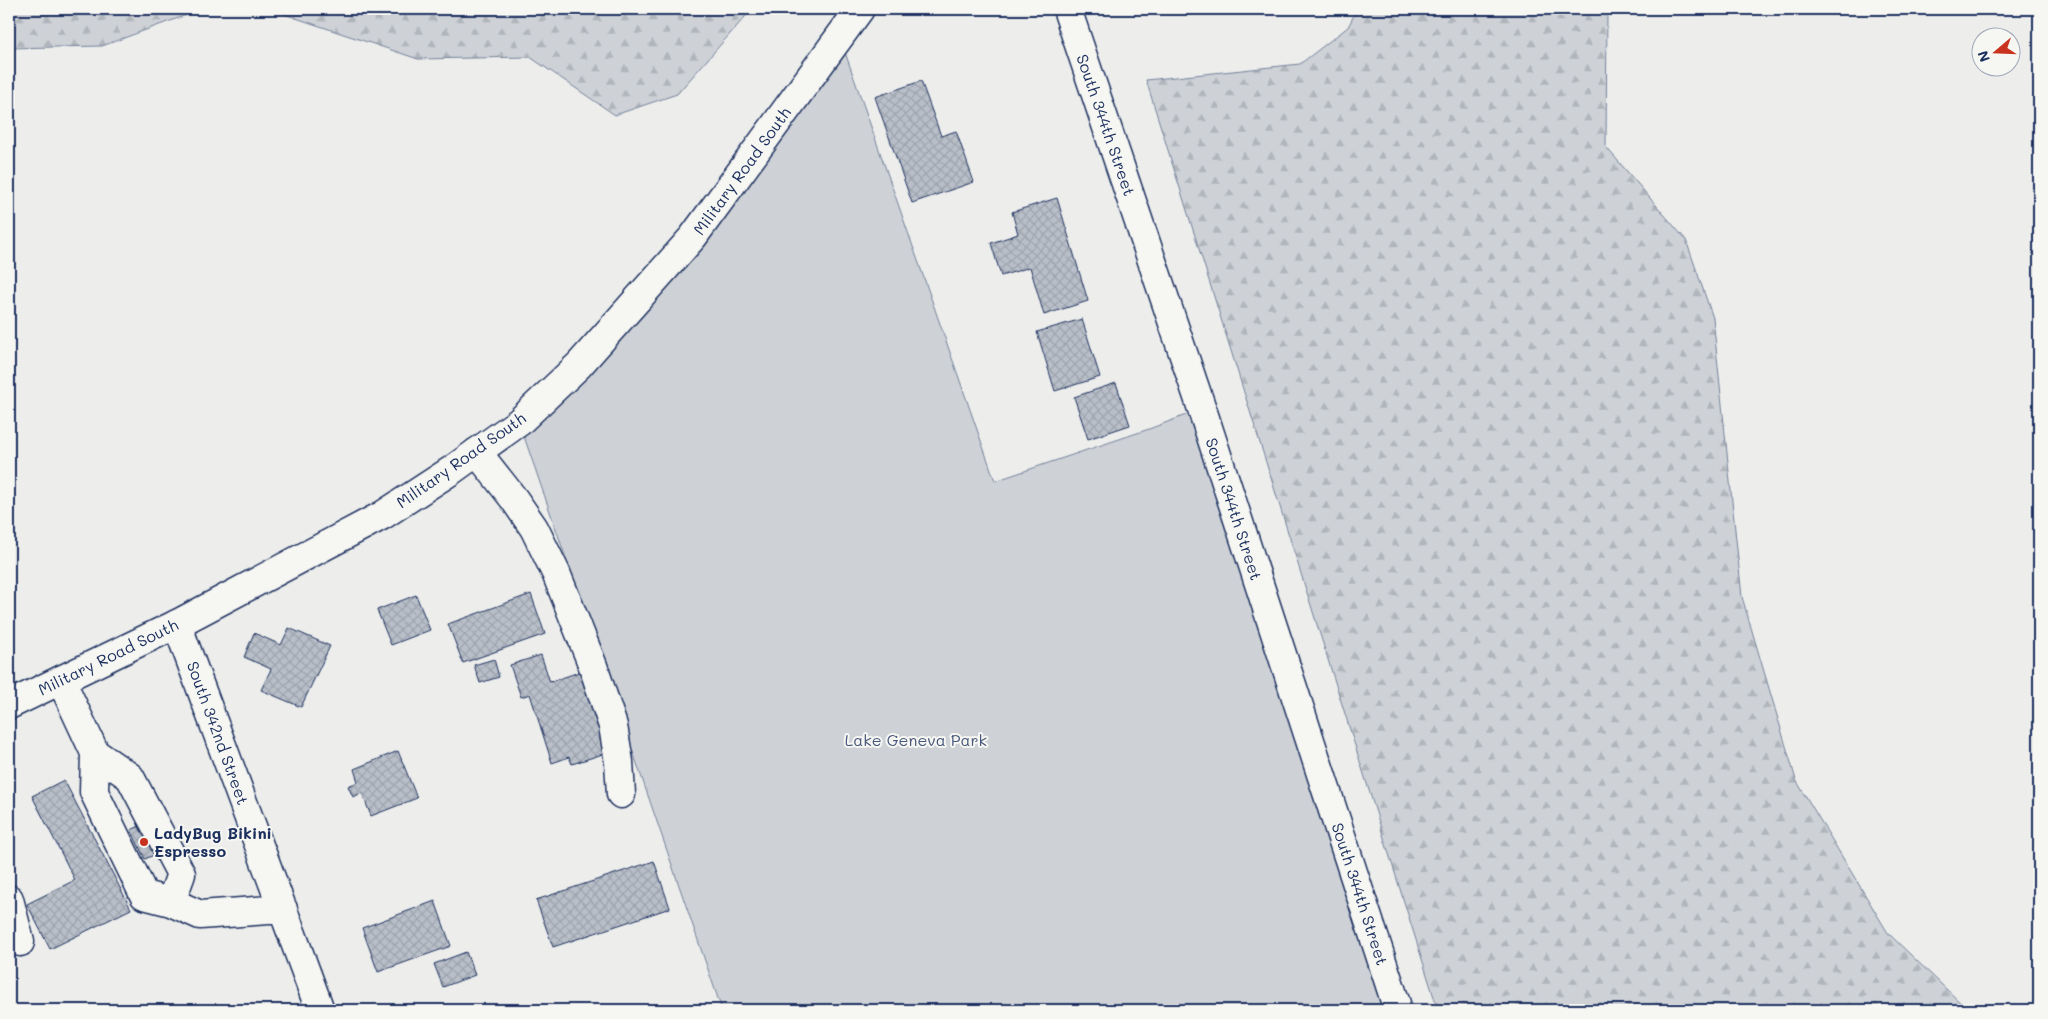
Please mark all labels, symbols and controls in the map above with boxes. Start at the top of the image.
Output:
north arrow [1970,28,2020,78]
text: N [1973,48,1994,65]
street label: South 344th Street [1072,51,1141,199]
street label: Military Road South [688,102,795,239]
street label: Military Road South [392,407,530,512]
street label: South 344th Street [1202,435,1267,583]
street label: Military Road South [34,613,181,700]
street label: South 342nd Street [183,658,254,807]
park label: Lake Geneva Park [845,729,987,750]
street label: South 344th Street [1328,820,1393,968]
place label: LadyBug Bikini Espresso [154,822,272,861]
marker: LadyBug Bikini Espresso [138,836,150,848]

